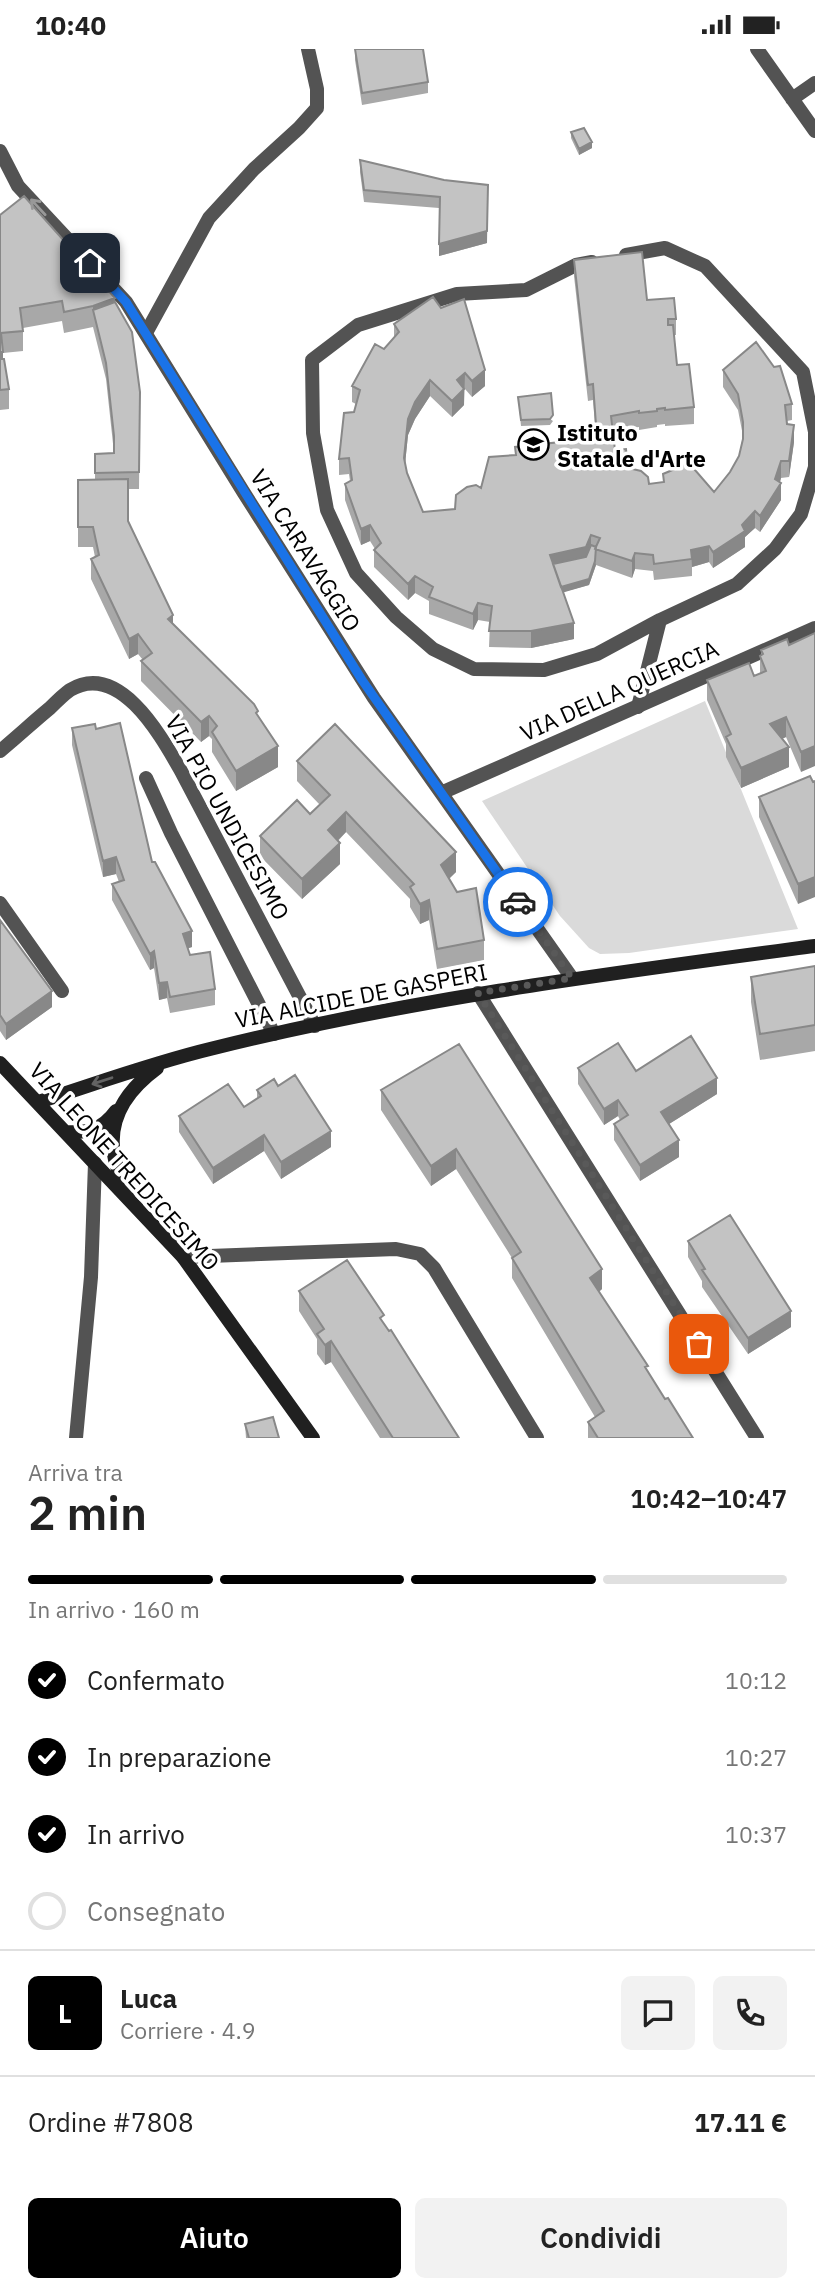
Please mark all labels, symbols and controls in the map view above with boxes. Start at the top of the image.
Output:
text: 10:40 [35,8,106,42]
one-way arrow [29,199,46,216]
pin [60,233,120,293]
icon: home [71,244,109,282]
place label: Istituto Statale d'Arte [557,417,706,473]
school or university icon: Istituto Statale d'Arte [517,428,551,462]
street label: VIA CARAVAGGIO [244,463,368,637]
street label: VIA DELLA QUERCIA [515,633,723,747]
street label: VIA PIO UNDICESIMO [159,709,297,925]
courier [483,867,553,937]
icon: car [499,883,537,921]
street label: VIA ALCIDE DE GASPERI [232,956,490,1034]
street label: VIA LEONE TREDICESIMO [23,1055,227,1277]
one-way arrow [91,1075,113,1088]
pin [669,1314,729,1374]
icon: bag [680,1325,718,1363]
text: Arriva tra [28,1457,123,1487]
text: 10:42–10:47 [630,1481,787,1515]
text: 2 min [28,1483,147,1543]
text: In arrivo · 160 m [28,1594,200,1624]
icon: check [28,1661,66,1699]
text: Confermato [87,1663,225,1697]
text: 10:12 [725,1665,787,1695]
icon: check [28,1738,66,1776]
text: In preparazione [87,1740,272,1774]
text: 10:27 [725,1742,787,1772]
icon: check [28,1815,66,1853]
text: In arrivo [87,1817,185,1851]
text: 10:37 [725,1819,787,1849]
text: Consegnato [87,1894,225,1928]
button: chat [621,1976,695,2050]
button: phone [713,1976,787,2050]
text: Luca [120,1981,177,2015]
text: L [58,1996,72,2030]
text: Corriere · 4.9 [120,2015,256,2045]
text: Ordine #7808 [28,2105,194,2139]
text: 17.11 € [694,2105,787,2139]
button: Aiuto [28,2198,401,2278]
button: Condividi [415,2198,787,2278]

